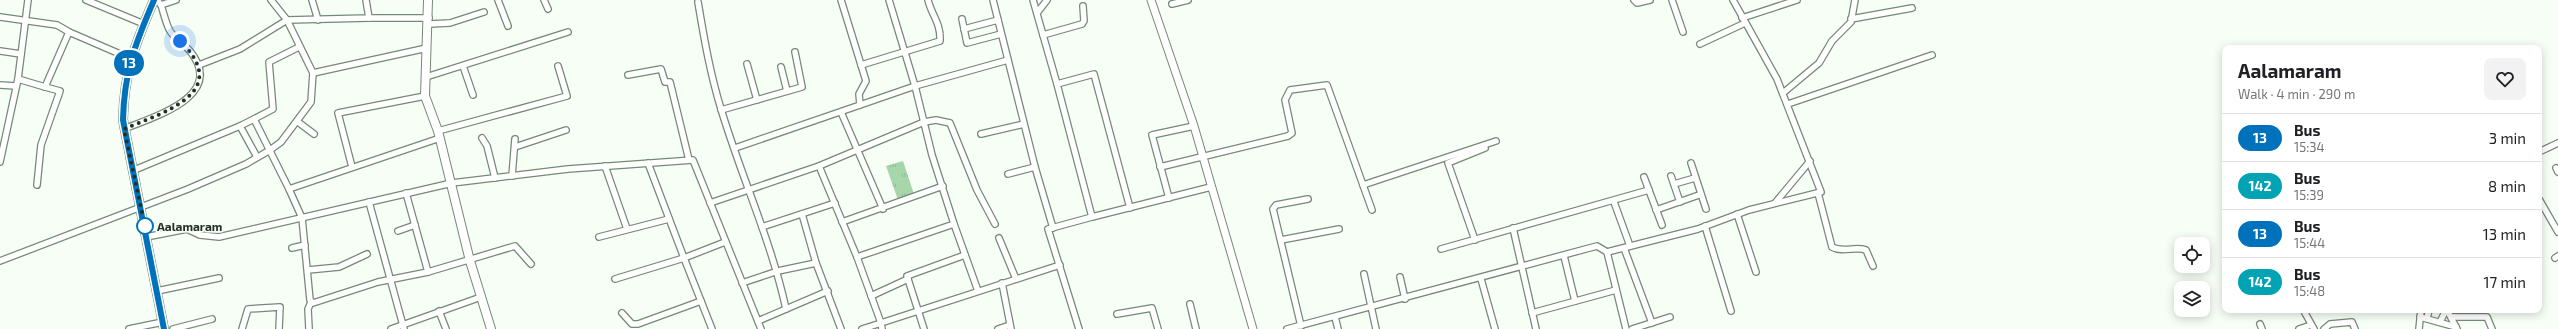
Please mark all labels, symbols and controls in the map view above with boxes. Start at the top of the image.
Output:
your location [170,31,190,51]
line badge: 13 [111,50,147,76]
text: 13 [122,54,136,71]
button: heart [2484,58,2526,100]
text: Aalamaram [2238,59,2342,82]
text: Walk · 4 min · 290 m [2238,86,2355,102]
text: Bus [2294,121,2320,139]
text: 13 [2253,129,2267,146]
text: 3 min [2489,129,2526,147]
text: 15:34 [2294,139,2324,155]
text: Bus [2294,169,2320,187]
text: 142 [2248,177,2272,194]
text: 8 min [2488,177,2526,195]
text: 15:39 [2294,187,2324,203]
marker: Aalamaram [136,217,154,235]
text: Bus [2294,217,2320,235]
place label: Aalamaram [157,219,222,233]
text: 13 [2253,225,2267,242]
text: 13 min [2483,225,2526,243]
text: 15:44 [2294,235,2325,251]
map controls [2174,237,2210,317]
button: locate [2174,237,2210,273]
text: Bus [2294,265,2320,283]
text: 142 [2248,273,2272,290]
text: 17 min [2483,273,2526,291]
button: layers [2174,281,2210,317]
text: 15:48 [2294,283,2325,299]

